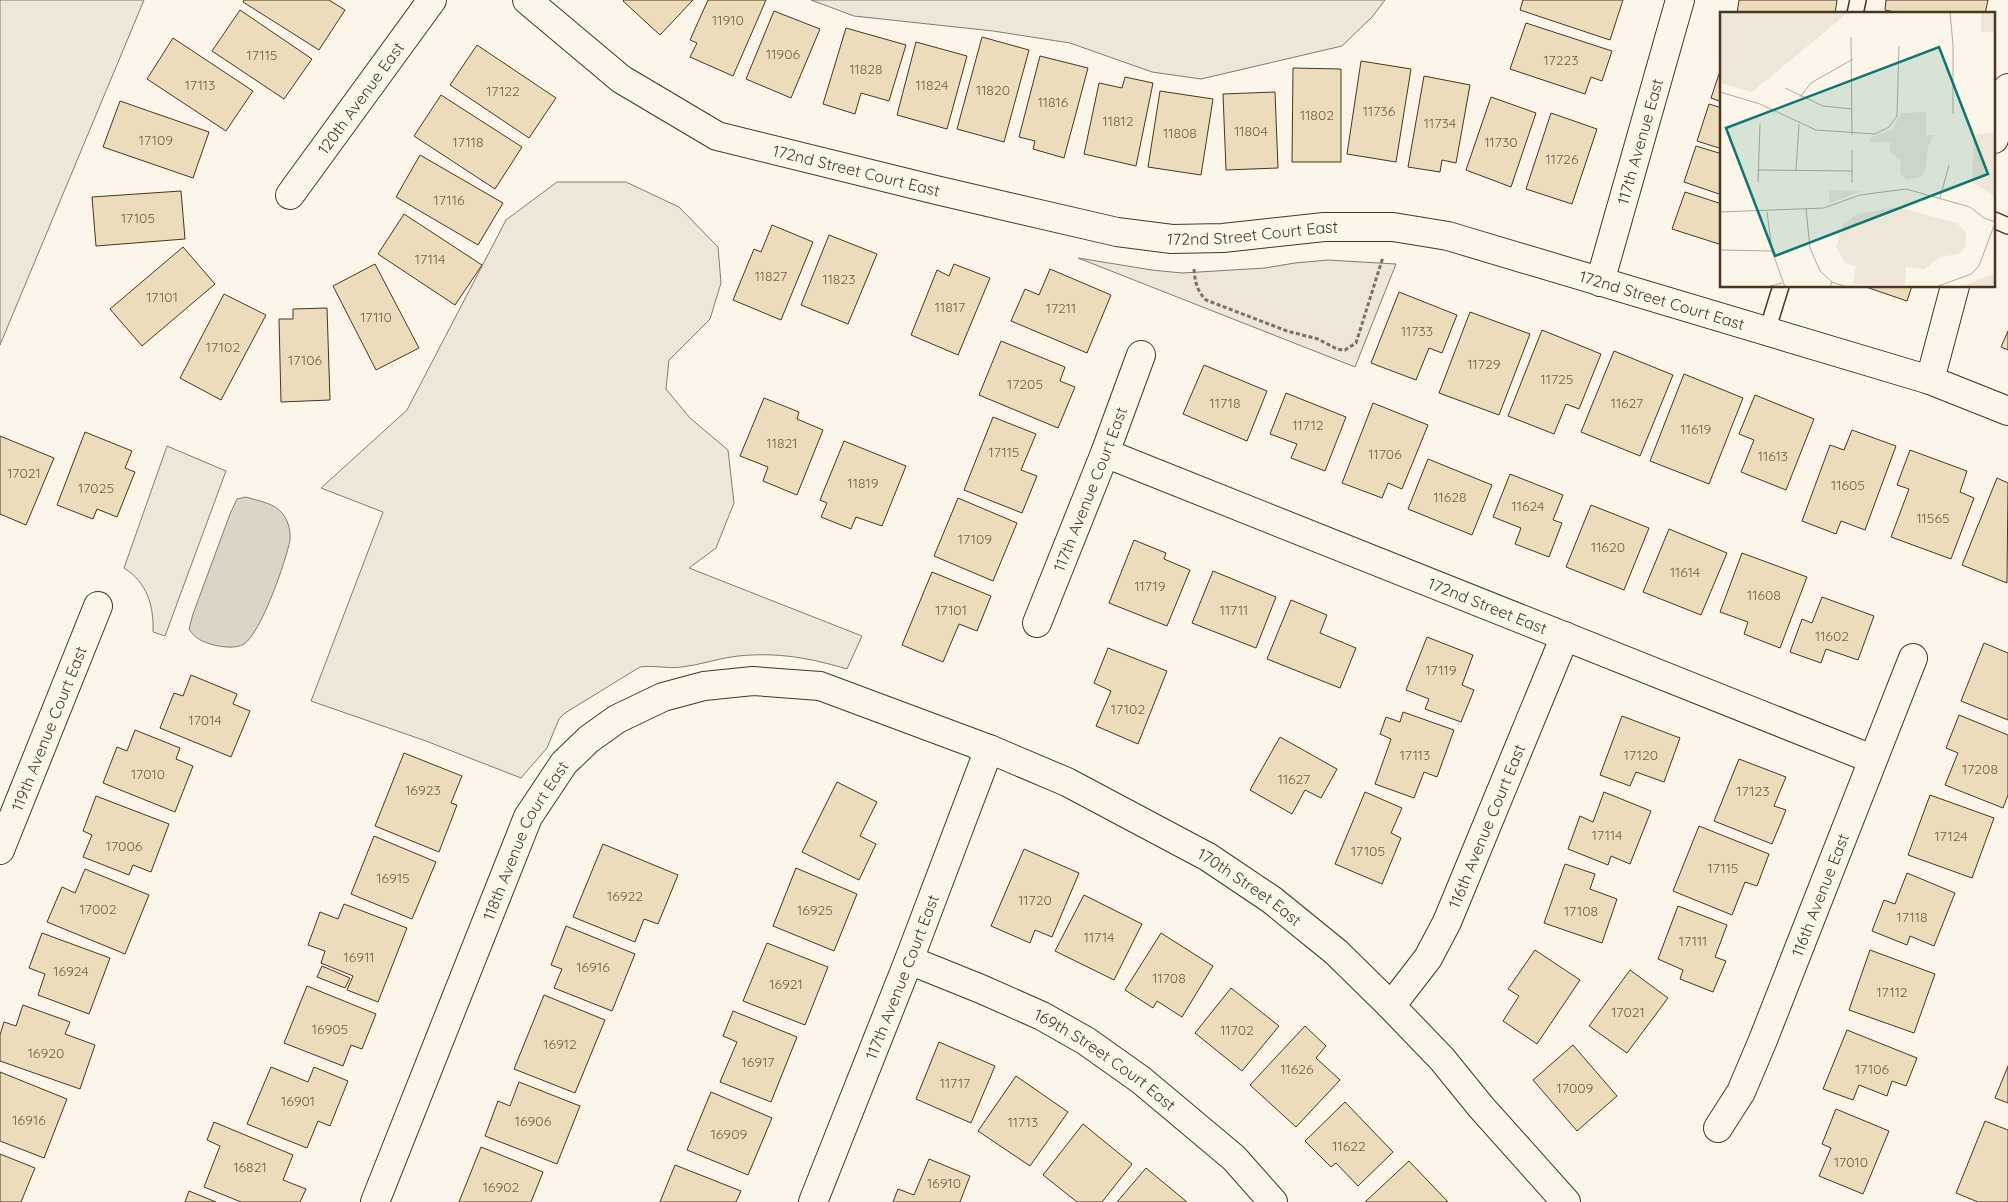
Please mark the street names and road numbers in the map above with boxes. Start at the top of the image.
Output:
street label: 120th Avenue East [313,38,408,158]
street label: 117th Avenue East [1613,76,1667,207]
street label: 172nd Street Court East [771,140,942,201]
street label: 172nd Street Court East [1166,217,1338,249]
street label: 172nd Street Court East [1577,266,1747,334]
street label: 117th Avenue Court East [1049,404,1131,574]
street label: 172nd Street East [1425,573,1550,638]
street label: 119th Avenue Court East [7,643,91,814]
street label: 116th Avenue Court East [1444,741,1529,911]
street label: 118th Avenue Court East [478,757,573,923]
street label: 116th Avenue East [1787,831,1853,959]
street label: 170th Street East [1194,843,1306,930]
street label: 117th Avenue Court East [861,892,943,1062]
street label: 169th Street Court East [1031,1004,1180,1115]

